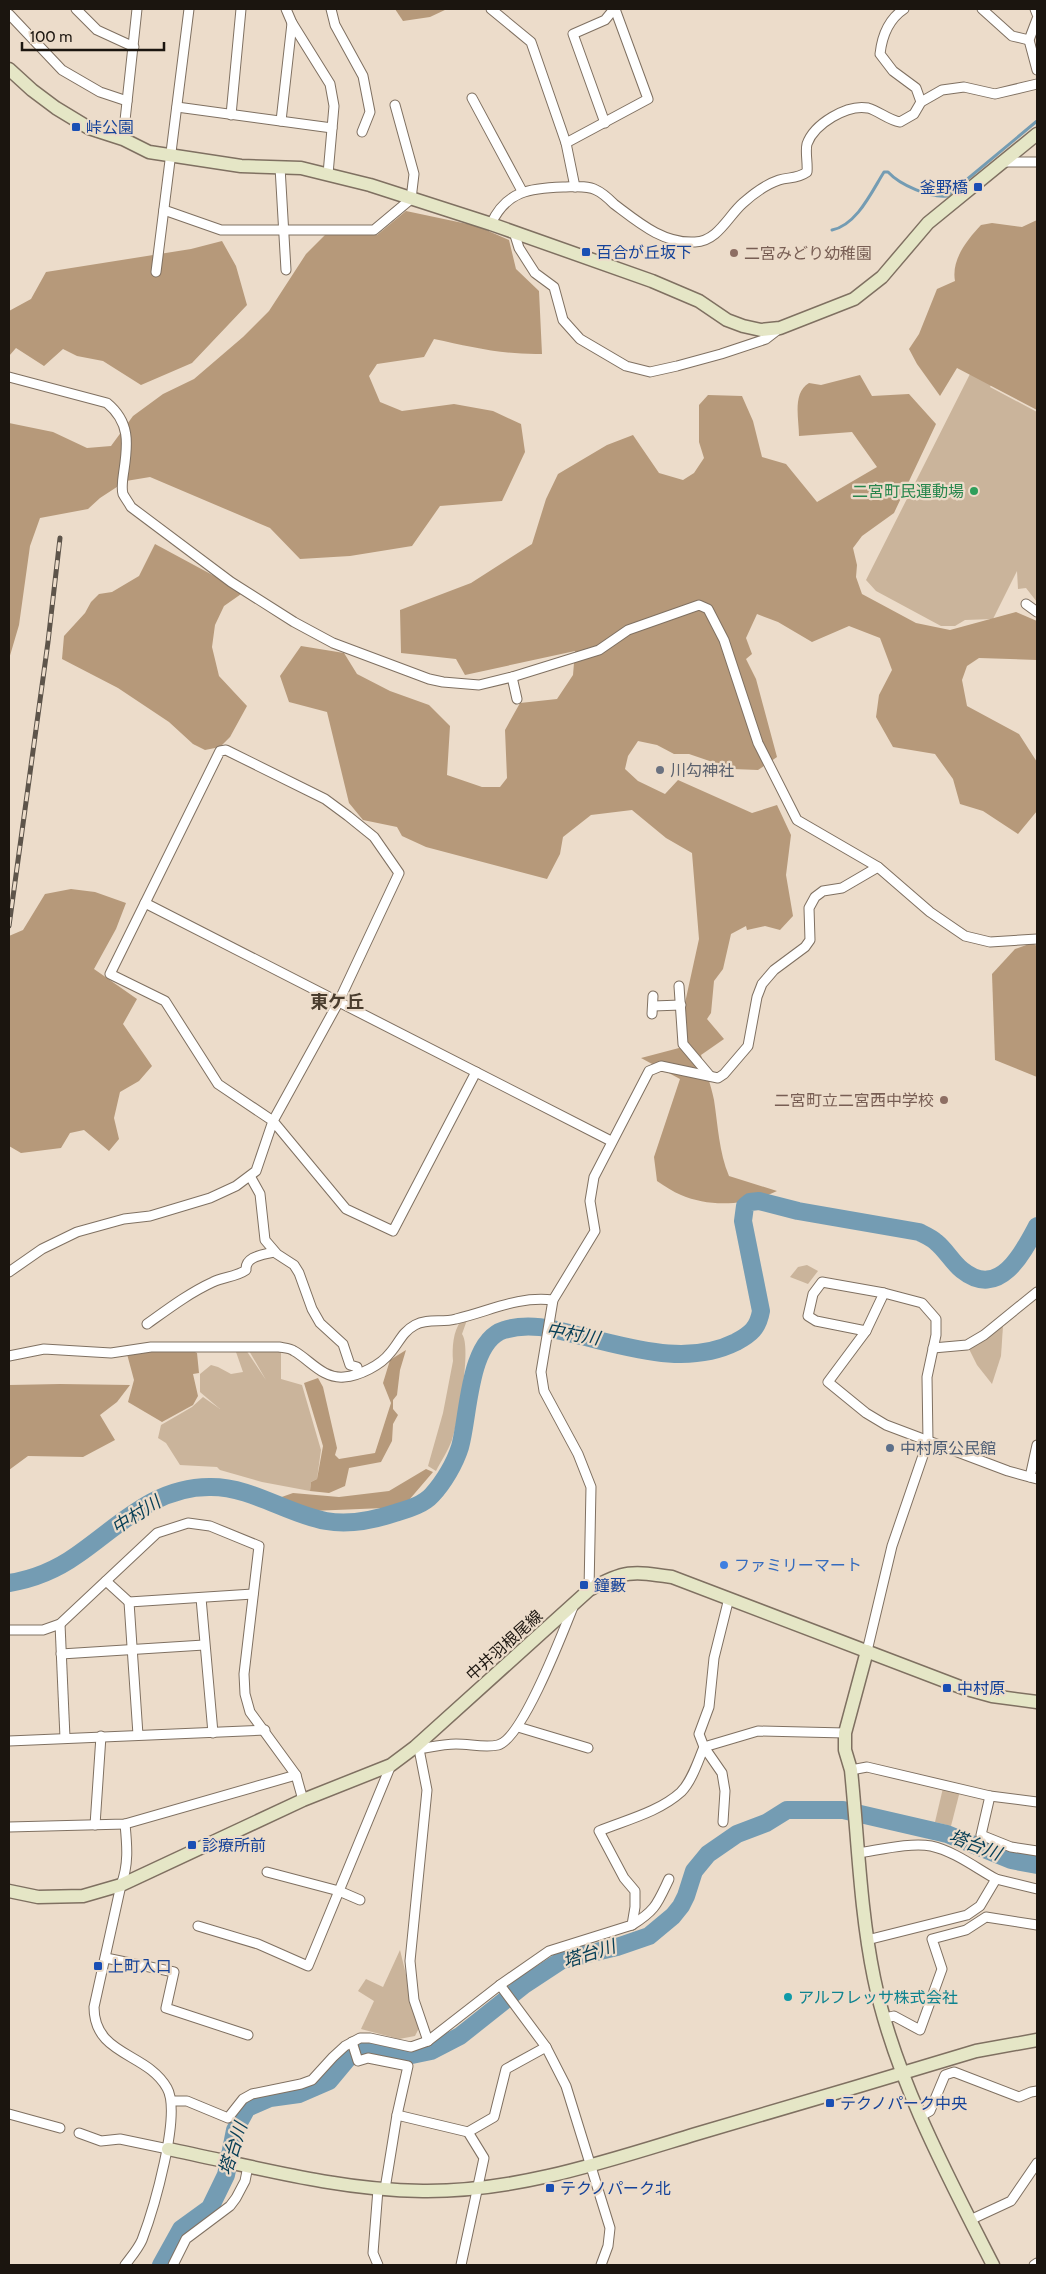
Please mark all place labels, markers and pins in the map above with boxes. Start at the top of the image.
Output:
place label: 峠公園 [86,118,134,137]
marker: 峠公園 [70,121,82,133]
place label: 釜野橋 [920,178,968,197]
marker: 釜野橋 [972,181,984,193]
place label: 百合が丘坂下 [596,243,692,262]
place label: 二宮みどり幼稚園 [744,244,872,263]
marker: 百合が丘坂下 [580,246,592,258]
marker: 二宮みどり幼稚園 [728,247,740,259]
place label: 二宮町民運動場 [852,482,964,501]
marker: 二宮町民運動場 [968,485,980,497]
place label: 川勾神社 [670,761,734,780]
marker: 川勾神社 [654,764,666,776]
place label: 二宮町立二宮西中学校 [774,1091,934,1110]
marker: 二宮町立二宮西中学校 [938,1094,950,1106]
place label: 中村原公民館 [900,1439,996,1458]
marker: 中村原公民館 [884,1442,896,1454]
place label: ファミリーマート [734,1556,862,1575]
marker: ファミリーマート [718,1559,730,1571]
place label: 鐘藪 [594,1576,626,1595]
marker: 鐘藪 [578,1579,590,1591]
place label: 中村原 [957,1679,1005,1698]
marker: 中村原 [941,1682,953,1694]
place label: 診療所前 [202,1836,266,1855]
marker: 診療所前 [186,1839,198,1851]
place label: 上町入口 [108,1957,172,1976]
marker: 上町入口 [92,1960,104,1972]
place label: アルフレッサ株式会社 [798,1988,958,2007]
marker: アルフレッサ株式会社 [782,1991,794,2003]
place label: テクノパーク中央 [840,2094,967,2113]
marker: テクノパーク中央 [824,2097,836,2109]
place label: テクノパーク北 [560,2179,671,2198]
marker: テクノパーク北 [544,2182,556,2194]

